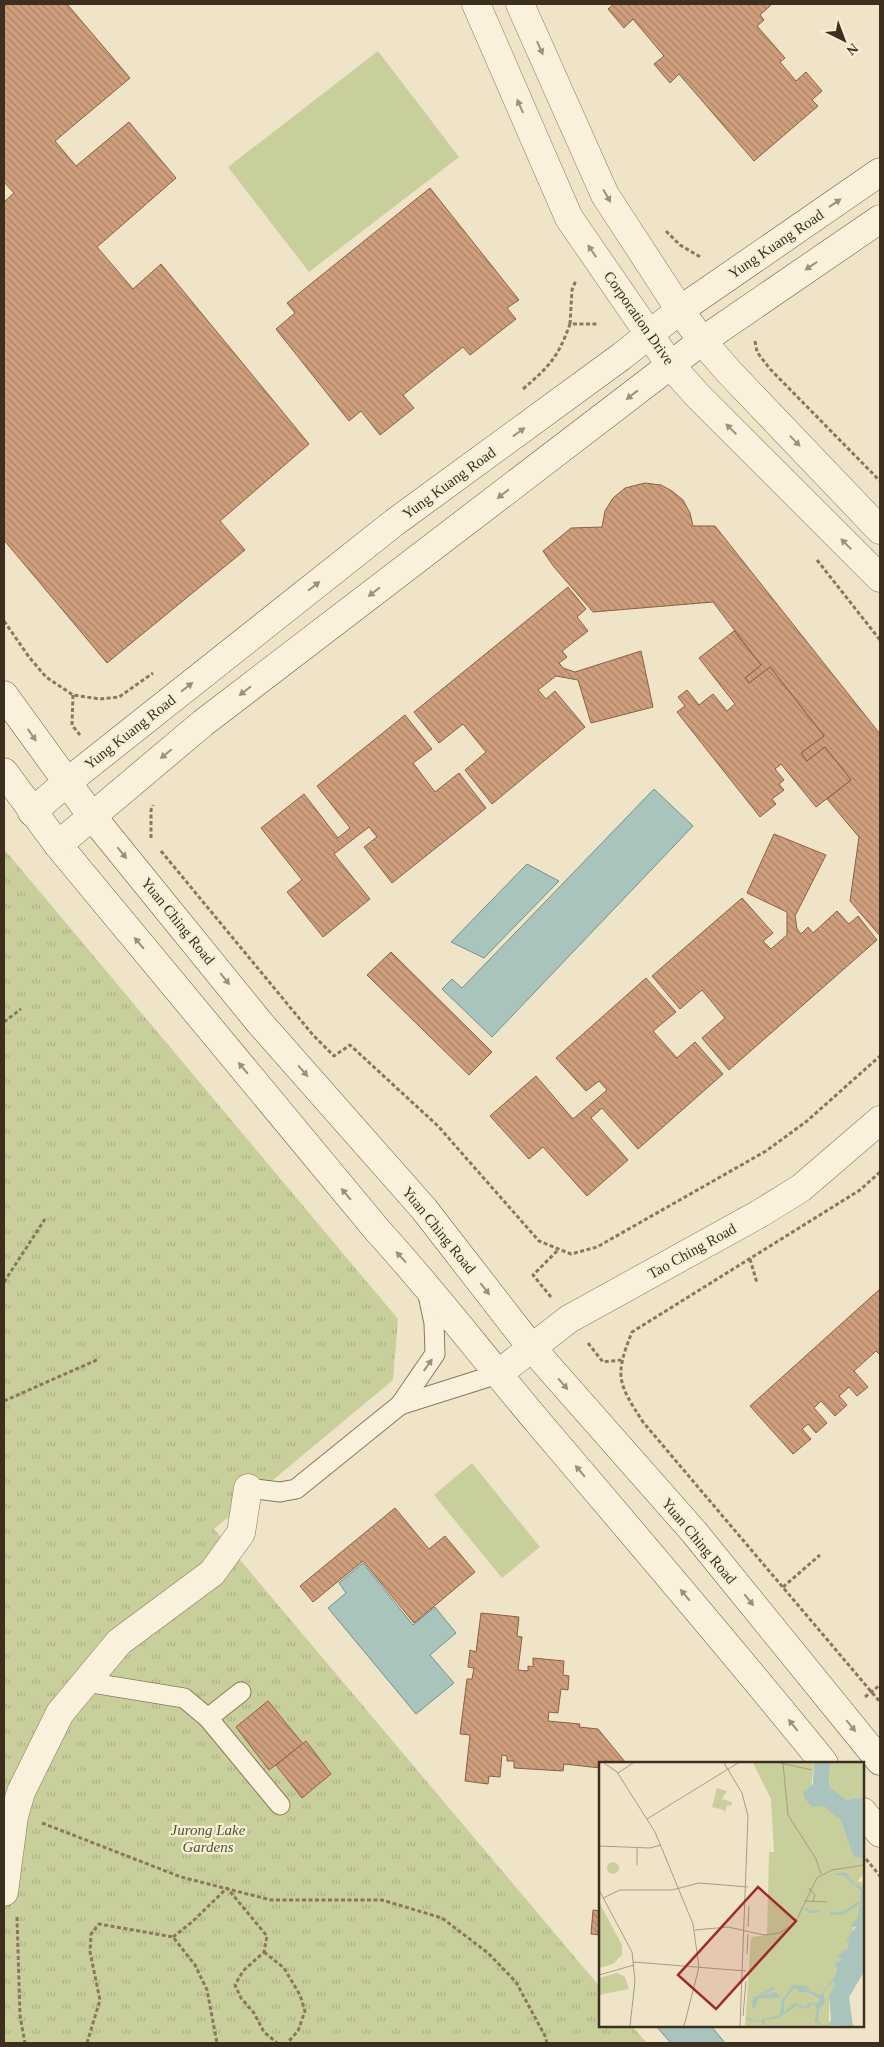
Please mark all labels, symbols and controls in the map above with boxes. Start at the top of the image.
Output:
north arrow [819,15,869,65]
text: N [844,40,861,58]
one-way arrow [536,41,544,55]
one-way arrow [516,99,524,113]
one-way arrow [603,189,611,204]
one-way arrow [829,198,842,208]
street label: Yung Kuang Road [726,206,827,282]
one-way arrow [587,244,597,258]
one-way arrow [804,261,818,271]
street label: Corporation Drive [601,268,677,368]
one-way arrow [626,389,639,400]
one-way arrow [725,423,737,435]
one-way arrow [512,427,526,437]
one-way arrow [789,434,801,446]
street label: Yung Kuang Road [399,444,499,522]
one-way arrow [497,488,510,499]
one-way arrow [840,538,852,550]
one-way arrow [307,581,320,592]
one-way arrow [368,587,381,598]
one-way arrow [180,682,193,693]
one-way arrow [239,686,252,697]
street label: Yung Kuang Road [81,691,179,772]
one-way arrow [27,728,37,742]
one-way arrow [159,749,172,760]
one-way arrow [116,846,127,859]
street label: Yuan Ching Road [138,875,218,968]
one-way arrow [134,937,145,950]
one-way arrow [219,972,230,985]
one-way arrow [237,1062,248,1075]
one-way arrow [297,1065,309,1077]
street label: Yuan Ching Road [399,1184,479,1277]
one-way arrow [341,1187,352,1200]
street label: Tao Ching Road [645,1220,739,1282]
one-way arrow [395,1252,407,1264]
one-way arrow [480,1282,491,1295]
one-way arrow [423,1358,433,1371]
one-way arrow [557,1377,568,1390]
one-way arrow [574,1465,585,1478]
street label: Yuan Ching Road [659,1495,740,1587]
one-way arrow [679,1589,690,1602]
one-way arrow [743,1593,754,1606]
one-way arrow [788,1719,799,1732]
one-way arrow [846,1719,857,1732]
inset map [599,1762,864,2027]
park label: Jurong Lake Gardens [171,1822,246,1855]

